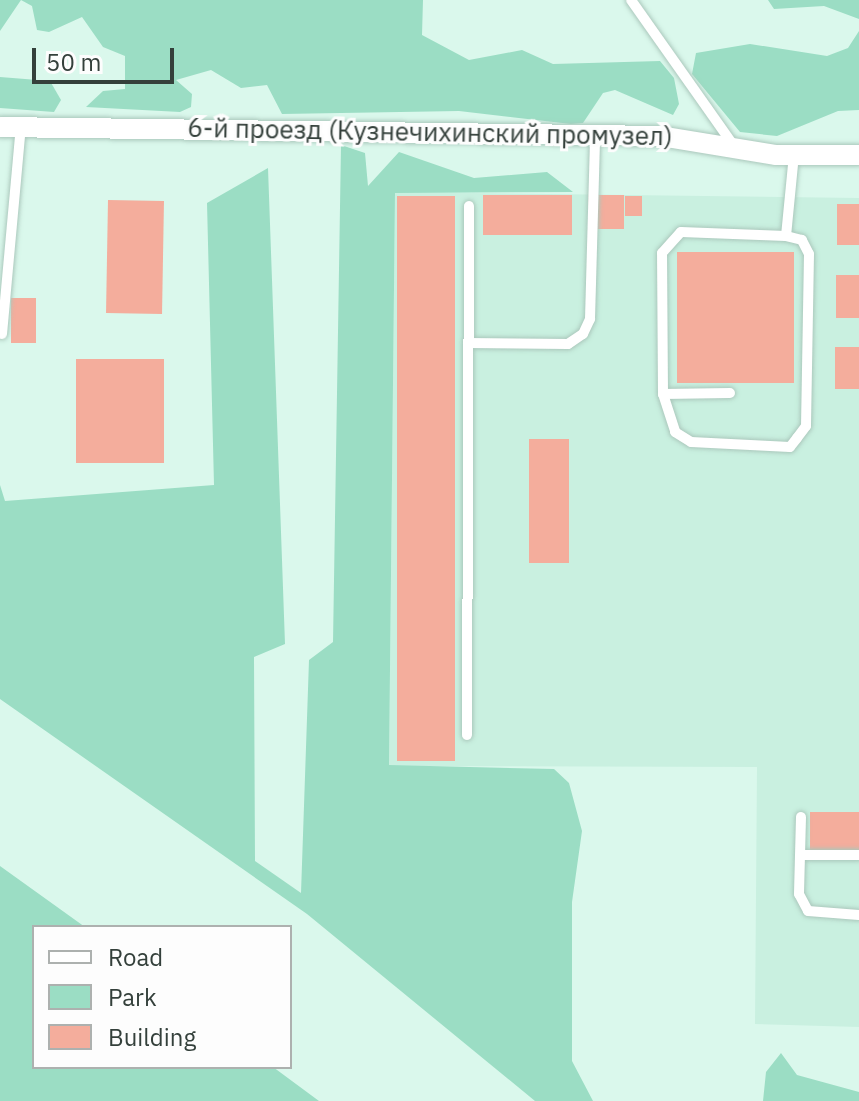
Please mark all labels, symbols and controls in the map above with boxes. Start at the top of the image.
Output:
scale bar [36,32,178,82]
text: 50 m [46,46,101,78]
street label: 6-й проезд (Кузнечихинский промузел) [187,112,673,152]
legend [32,925,292,1069]
text: Road [108,941,163,973]
text: Park [108,981,157,1013]
text: Building [108,1021,196,1053]

